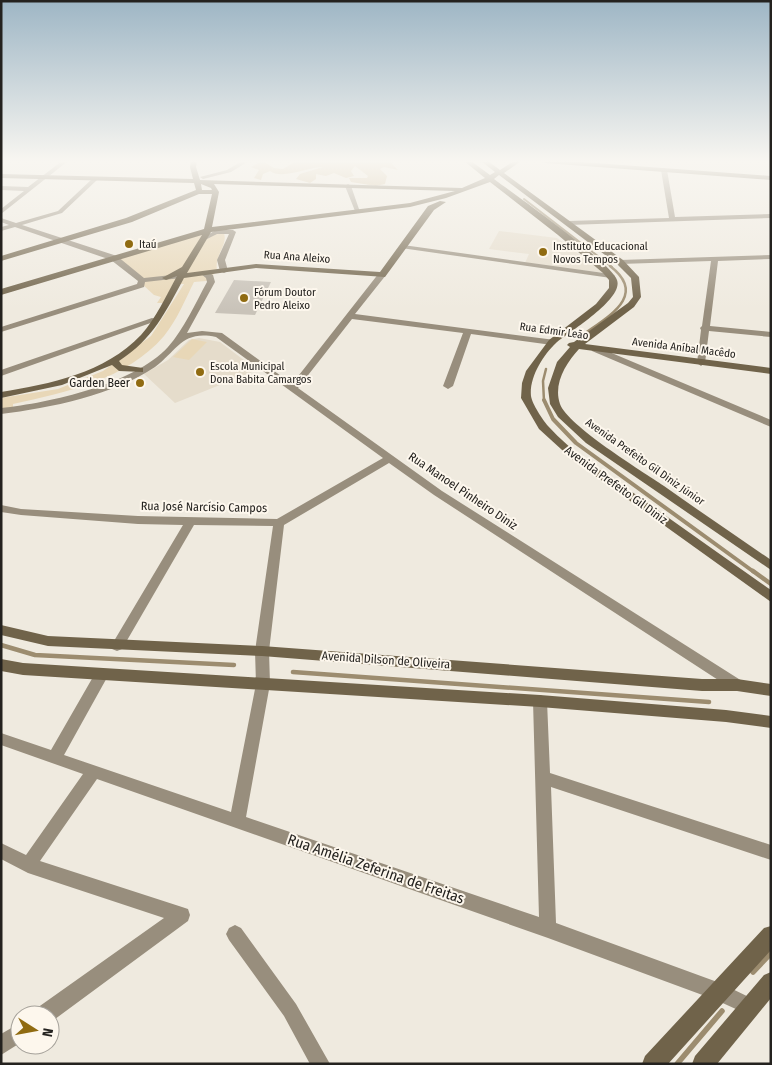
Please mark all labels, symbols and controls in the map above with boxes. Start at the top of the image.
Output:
marker: Itaú [123,238,135,250]
place label: Itaú [139,238,157,251]
place label: Instituto Educacional Novos Tempos [553,240,648,266]
marker: Instituto Educacional Novos Tempos [537,246,549,258]
street label: Rua Ana Aleixo [263,248,331,266]
place label: Fórum Doutor Pedro Aleixo [254,286,316,312]
marker: Fórum Doutor Pedro Aleixo [238,292,250,304]
street label: Rua Edmir Leão [519,320,589,342]
street label: Avenida Aníbal Macêdo [631,335,737,361]
place label: Escola Municipal Dona Babita Camargos [210,360,312,386]
marker: Escola Municipal Dona Babita Camargos [194,366,206,378]
place label: Garden Beer [69,376,131,390]
marker: Garden Beer [134,377,146,389]
street label: Avenida Prefeito Gil Diniz Júnior [583,416,707,508]
street label: Avenida Prefeito Gil Diniz [562,443,670,527]
street label: Rua Manoel Pinheiro Diniz [406,449,520,533]
street label: Rua José Narcísio Campos [141,499,267,515]
street label: Avenida Dilson de Oliveira [321,649,451,671]
street label: Rua Amélia Zeferina de Freitas [285,830,467,908]
north arrow [10,1005,60,1055]
text: N [38,1027,56,1038]

